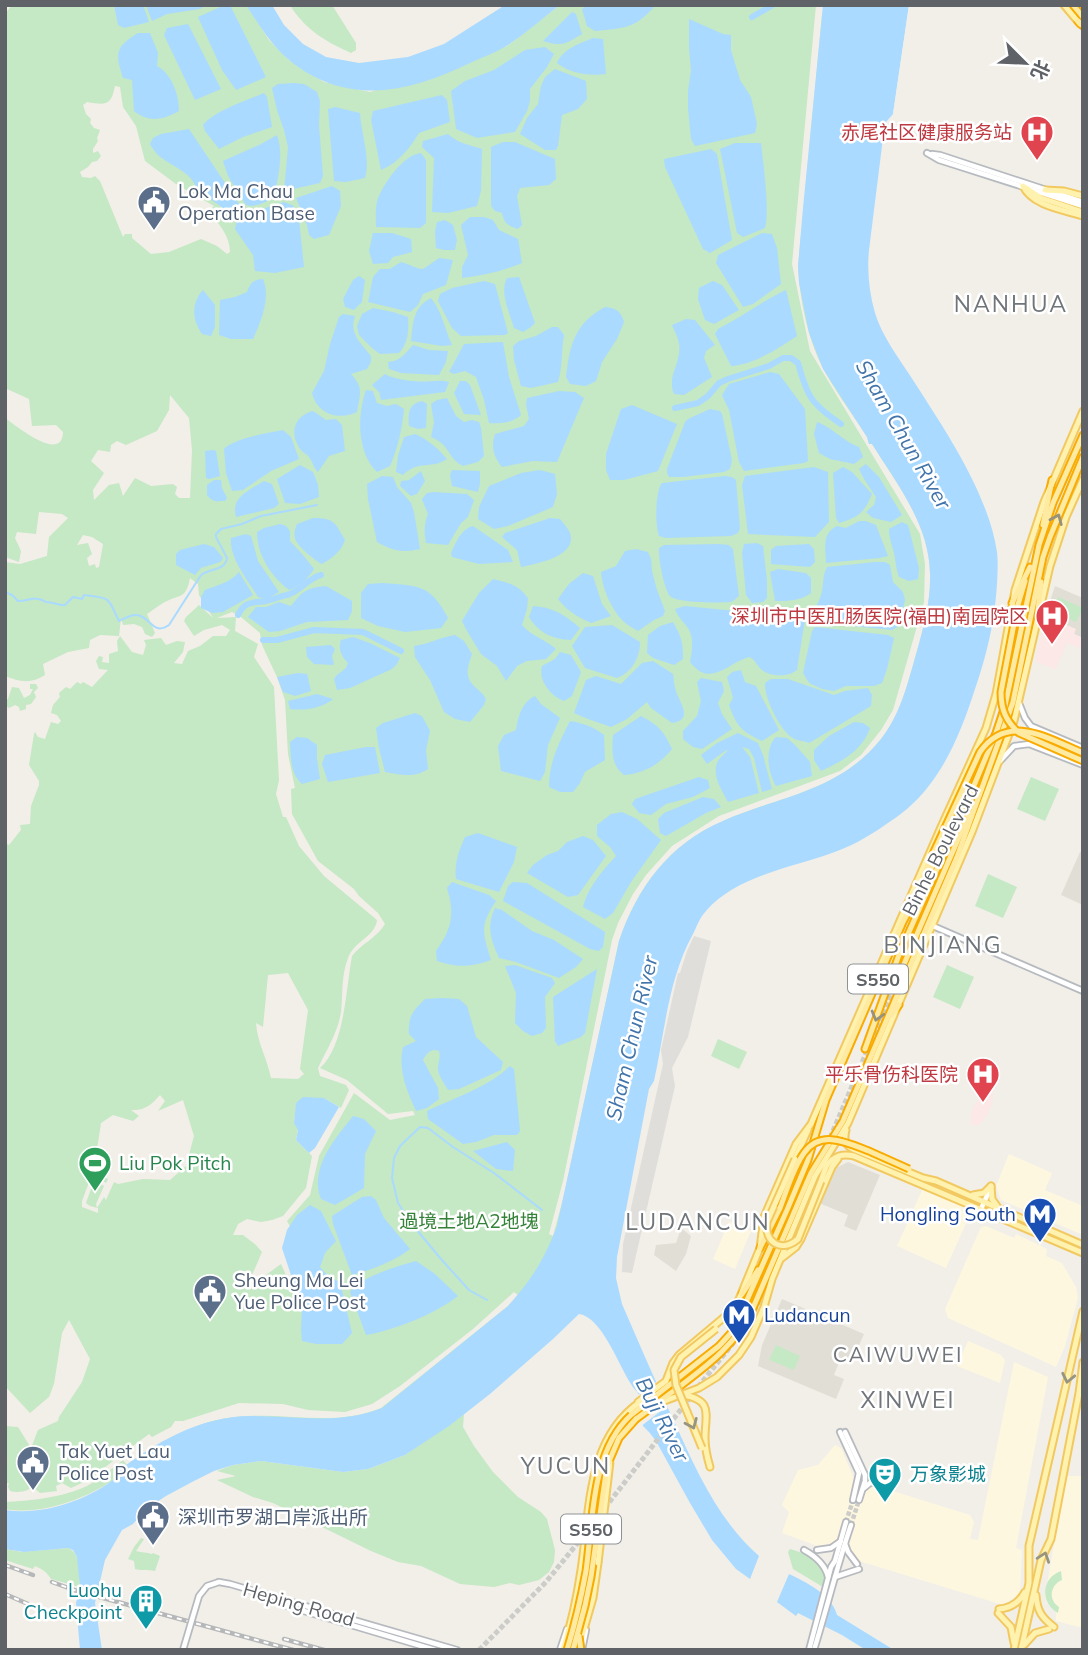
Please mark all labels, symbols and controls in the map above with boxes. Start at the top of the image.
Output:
north arrow [990,28,1060,98]
text: 北 [1026,56,1055,83]
hospital icon: 赤尾社区健康服务站 [1018,113,1056,162]
place label: 赤尾社区健康服务站 [841,120,1012,144]
place label: Lok Ma Chau Operation Base [178,179,315,225]
public building icon: Lok Ma Chau Operation Base [135,183,173,232]
district label: NANHUA [954,289,1068,318]
water label: Sham Chun River [851,355,958,514]
one-way arrow [1048,514,1062,526]
hospital icon: 深圳市中医肛肠医院(福田)南园院区 [1033,597,1071,646]
place label: 深圳市中医肛肠医院(福田)南园院区 [731,604,1028,628]
street label: Binhe Boulevard [897,780,983,920]
district label: BINJIANG [883,930,1003,959]
water label: Sham Chun River [599,952,663,1123]
road number: S550 [848,964,908,994]
one-way arrow [870,1010,885,1022]
hospital icon: 平乐骨伤科医院 [964,1055,1002,1104]
place label: 平乐骨伤科医院 [825,1062,958,1086]
sports icon: Liu Pok Pitch [76,1144,114,1193]
place label: Liu Pok Pitch [119,1151,231,1175]
metro station icon: Hongling South [1021,1195,1059,1244]
place label: Hongling South [880,1202,1016,1226]
district label: LUDANCUN [625,1207,771,1236]
park label: 過境土地A2地塊 [399,1209,539,1233]
place label: Sheung Ma Lei Yue Police Post [233,1268,366,1314]
public building icon: Sheung Ma Lei Yue Police Post [191,1272,229,1321]
metro station icon: Ludancun [720,1296,758,1345]
place label: Ludancun [764,1303,851,1327]
district label: CAIWUWEI [833,1341,963,1367]
water label: Buji River [631,1372,696,1467]
one-way arrow [1061,1372,1076,1384]
district label: XINWEI [860,1385,956,1414]
one-way arrow [684,1417,698,1430]
place label: Tak Yuet Lau Police Post [58,1439,170,1485]
public building icon: Tak Yuet Lau Police Post [14,1443,52,1492]
district label: YUCUN [520,1451,611,1480]
theatre icon: 万象影城 [866,1455,904,1504]
place label: 万象影城 [910,1462,986,1486]
public building icon: 深圳市罗湖口岸派出所 [134,1498,172,1547]
place label: 深圳市罗湖口岸派出所 [178,1505,368,1529]
road number: S550 [561,1514,621,1544]
one-way arrow [1036,1551,1050,1563]
street label: Heping Road [240,1577,358,1631]
place label: Luohu Checkpoint [24,1578,122,1624]
building icon: Luohu Checkpoint [127,1582,165,1631]

